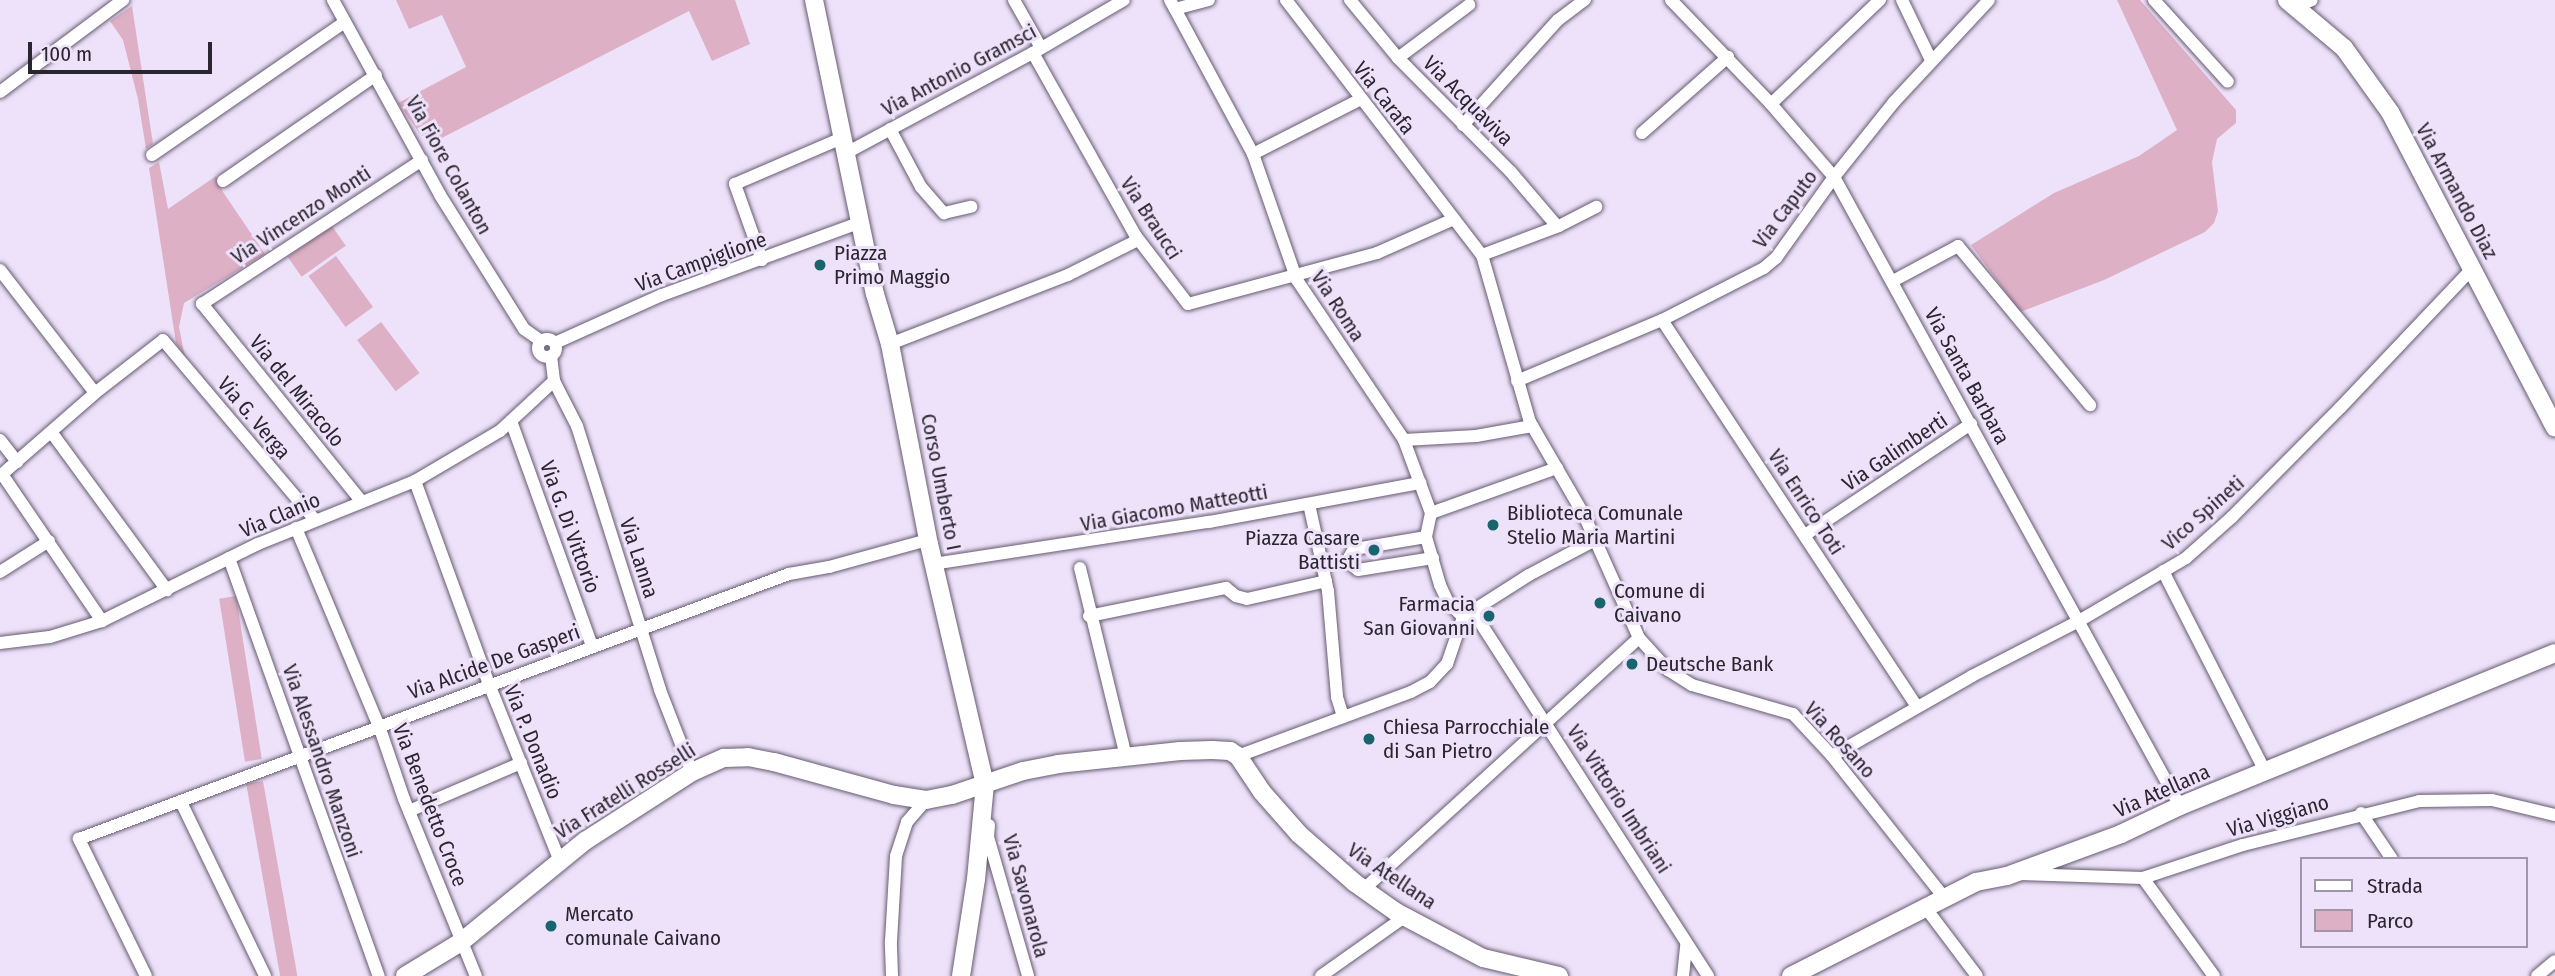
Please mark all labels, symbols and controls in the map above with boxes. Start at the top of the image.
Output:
street label: Via Antonio Gramsci [877,19,1041,121]
scale bar [32,28,215,72]
text: 100 m [41,41,92,67]
street label: Via Acquaviva [1418,51,1518,151]
street label: Via Carafa [1348,57,1420,139]
street label: Via Fiore Colanton [400,91,498,239]
street label: Via Armando Diaz [2411,119,2503,263]
street label: Via Vincenzo Monti [226,160,376,270]
street label: Via Caputo [1747,165,1823,253]
street label: Via Braucci [1115,172,1187,264]
street label: Via Campiglione [632,227,770,297]
place label: Piazza Primo Maggio [834,240,950,290]
marker: Piazza Primo Maggio [812,257,828,273]
street label: Via Roma [1306,266,1370,346]
street label: Via Santa Barbara [1919,303,2015,449]
street label: Via del Miracolo [244,330,350,452]
street label: Via G. Verga [212,372,296,464]
street label: Via Galimberti [1838,408,1952,496]
street label: Corso Umberto I [915,412,967,552]
street label: Via Enrico Toti [1763,444,1849,560]
street label: Via G. Di Vittorio [534,457,606,597]
street label: Vico Spineti [2157,470,2249,556]
street label: Via Giacomo Matteotti [1078,479,1270,537]
street label: Via Clanio [236,487,324,543]
place label: Biblioteca Comunale Stelio Maria Martini [1507,500,1683,550]
street label: Via Lanna [614,515,664,601]
marker: Biblioteca Comunale Stelio Maria Martini [1485,517,1501,533]
place label: Piazza Casare Battisti [1245,525,1360,575]
marker: Piazza Casare Battisti [1366,542,1382,558]
place label: Comune di Caivano [1614,578,1705,628]
place label: Farmacia San Giovanni [1363,591,1475,641]
marker: Comune di Caivano [1592,595,1608,611]
marker: Farmacia San Giovanni [1481,608,1497,624]
street label: Via Alcide De Gasperi [404,619,584,705]
place label: Deutsche Bank [1646,651,1773,677]
marker: Deutsche Bank [1624,656,1640,672]
street label: Via Alessandro Manzoni [277,661,367,861]
street label: Via P. Donadio [499,681,567,803]
street label: Via Rosano [1799,696,1881,784]
place label: Chiesa Parrocchiale di San Pietro [1383,714,1549,764]
street label: Via Benedetto Croce [387,720,473,890]
street label: Via Vittorio Imbriani [1561,720,1677,878]
marker: Chiesa Parrocchiale di San Pietro [1361,731,1377,747]
street label: Via Fratelli Rosselli [550,738,700,844]
street label: Via Atellana [2110,759,2214,823]
street label: Via Viggiano [2224,789,2332,843]
street label: Via Savonarola [997,832,1055,960]
street label: Via Atellana [1343,837,1441,915]
legend [2300,857,2527,948]
text: Strada [2367,873,2423,899]
place label: Mercato comunale Caivano [565,901,721,951]
text: Parco [2367,908,2414,934]
marker: Mercato comunale Caivano [543,918,559,934]

